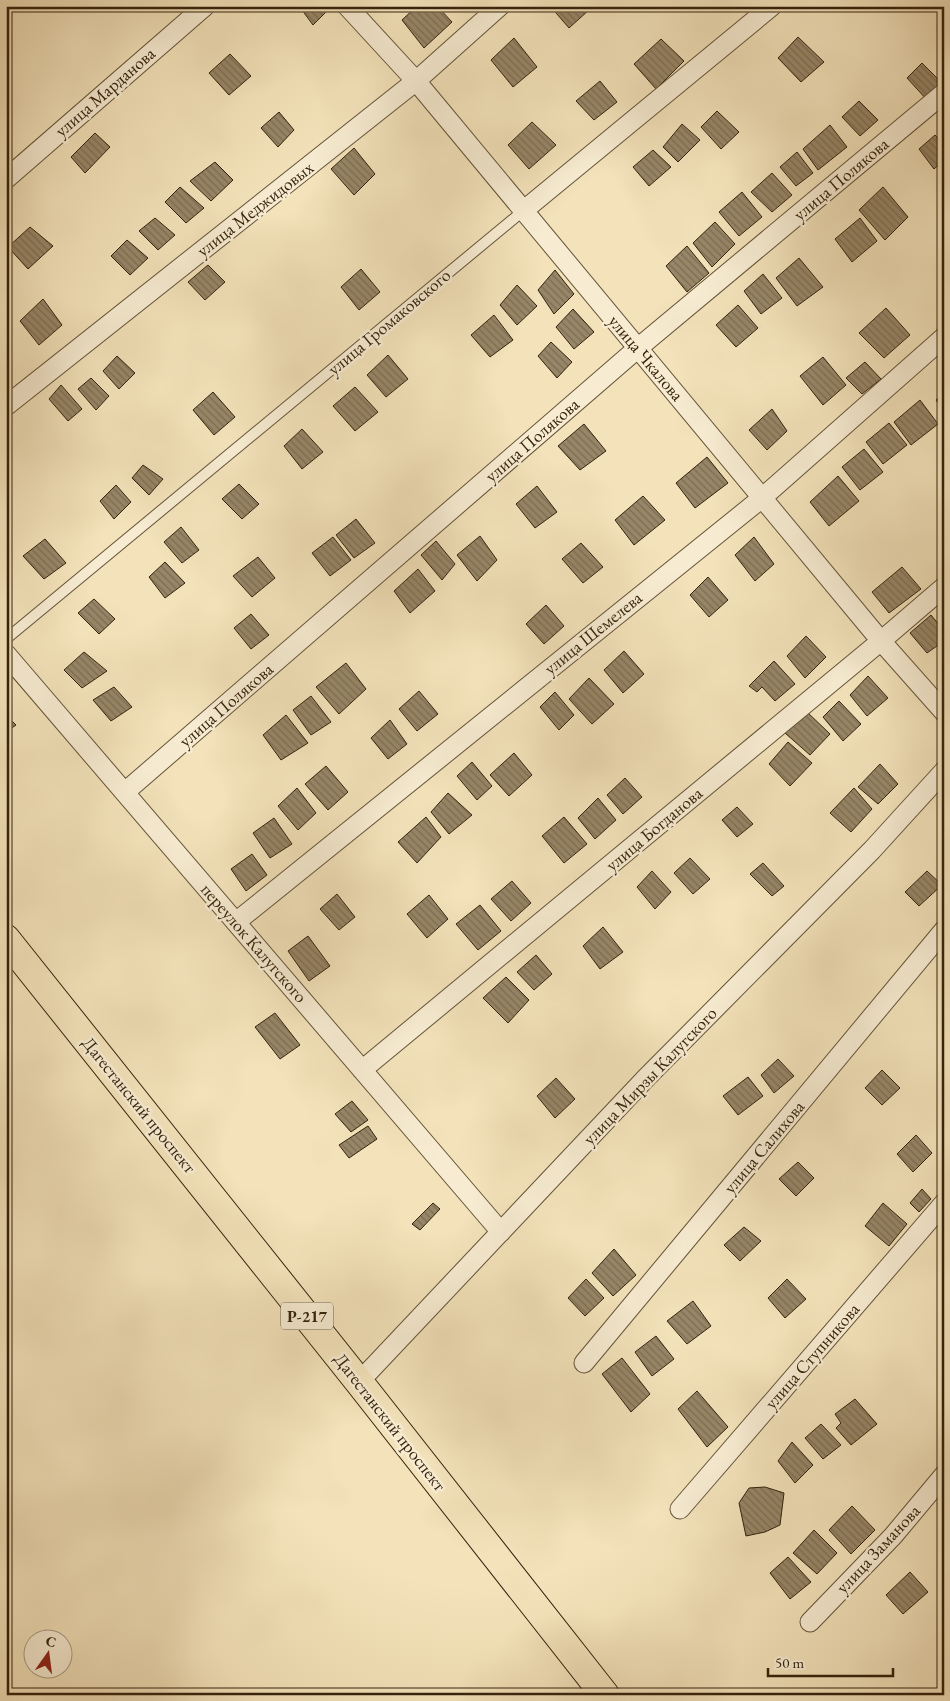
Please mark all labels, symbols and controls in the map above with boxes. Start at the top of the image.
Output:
street label: улица Марданова [50,41,160,142]
street label: улица Полякова [788,131,894,225]
street label: улица Меджидовых [192,156,318,261]
street label: улица Громаковского [322,263,455,380]
street label: улица Чкалова [604,310,690,406]
street label: улица Полякова [480,392,584,487]
street label: улица Шемелева [539,585,647,679]
street label: улица Полякова [174,657,278,752]
street label: улица Богданова [600,781,708,876]
street label: переулок Калугского [196,878,313,1007]
street label: улица Мирзы Калугского [578,1002,722,1150]
street label: Дагестанский проспект [77,1032,202,1178]
street label: улица Салихова [718,1095,810,1198]
street label: улица Ступникова [759,1297,865,1414]
road number: Р-217 [281,1302,333,1330]
street label: Дагестанский проспект [329,1348,452,1496]
street label: улица Заманова [831,1499,925,1598]
north arrow [22,1628,72,1678]
text: С [44,1631,58,1651]
scale bar [768,1646,892,1678]
text: 50 m [775,1653,804,1672]

